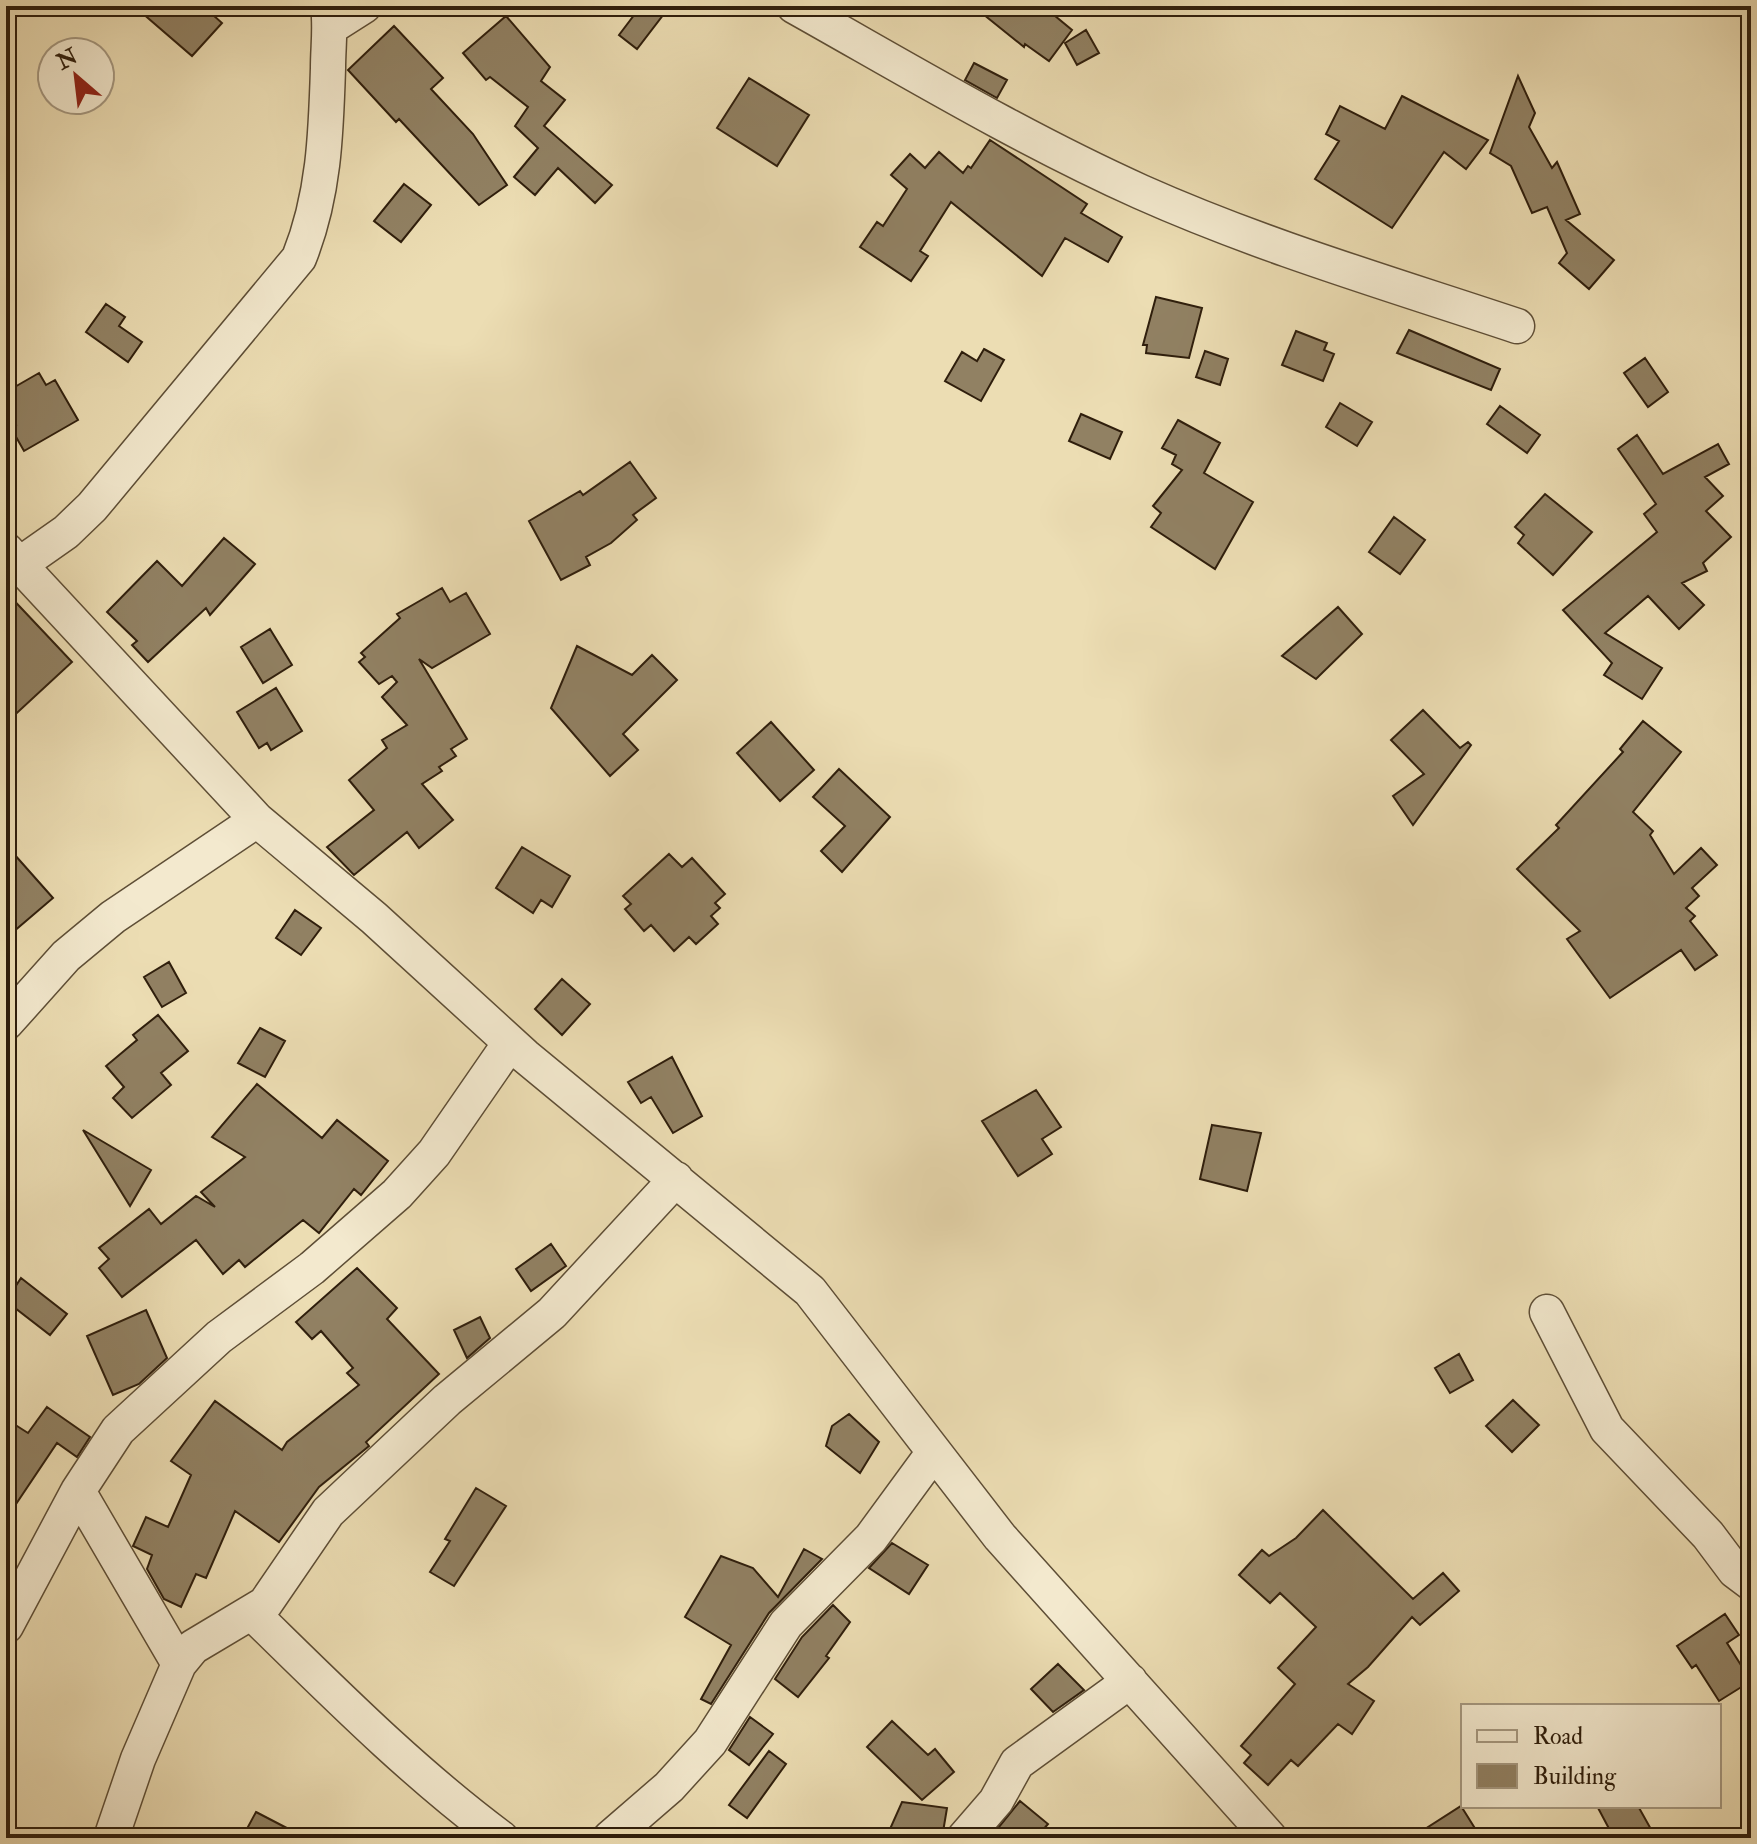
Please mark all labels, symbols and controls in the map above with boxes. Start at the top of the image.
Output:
north arrow [36,36,116,116]
text: N [51,42,83,77]
legend [1461,1704,1721,1808]
text: Road [1533,1721,1583,1752]
text: Building [1533,1761,1617,1792]

